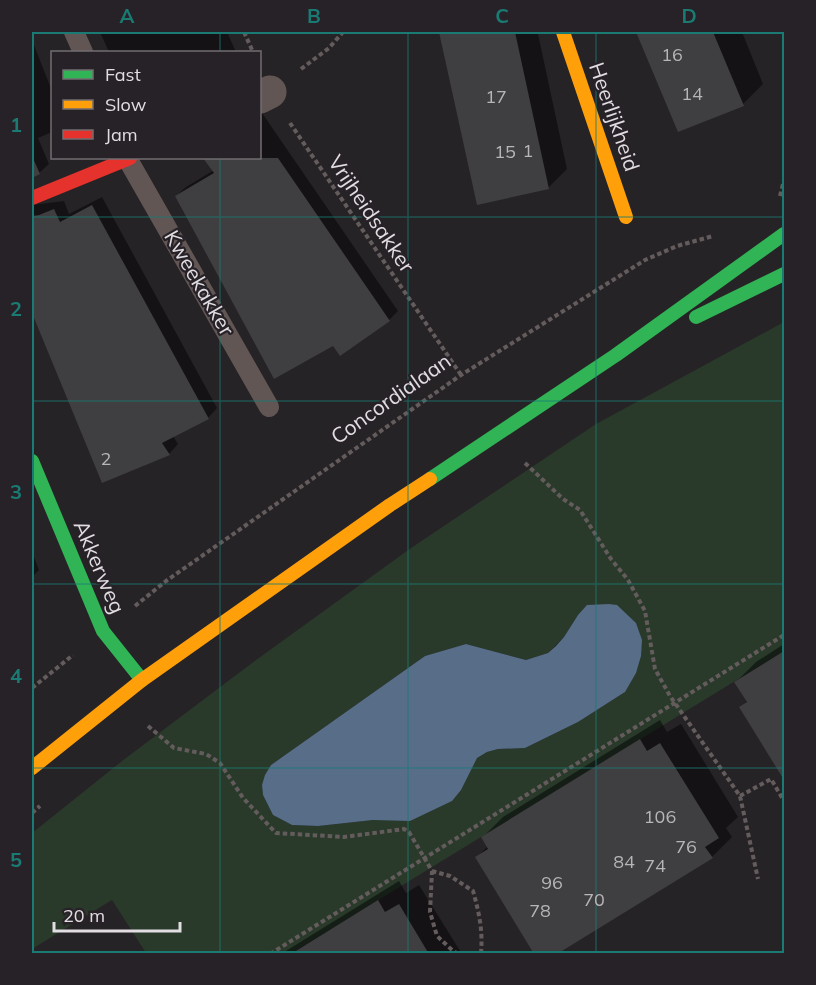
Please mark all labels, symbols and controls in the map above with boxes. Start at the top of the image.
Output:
text: A [120,3,135,28]
text: B [307,3,321,28]
text: C [495,3,509,28]
text: D [681,3,697,28]
house number: 16 [661,43,683,66]
legend [51,51,261,159]
street label: Heerlijkheid [584,59,646,175]
text: Fast [105,63,141,86]
house number: 14 [681,82,703,105]
house number: 17 [485,85,507,108]
text: Slow [105,93,147,116]
text: 1 [10,112,22,137]
text: Jam [105,123,138,146]
house number: 1 [523,139,533,162]
house number: 15 [494,140,516,163]
street label: Vrijheidsakker [323,150,421,277]
street label: Kweekakker [159,225,241,340]
text: 2 [10,296,22,321]
street label: Concordialaan [326,347,455,449]
house number: 2 [101,447,111,470]
text: 3 [10,479,22,504]
street label: Akkerweg [69,516,131,617]
text: 4 [10,663,22,688]
house number: 106 [644,805,676,828]
house number: 76 [675,835,697,858]
text: 5 [10,847,22,872]
house number: 84 [613,850,635,873]
house number: 74 [644,854,666,877]
house number: 96 [541,871,563,894]
house number: 70 [583,888,605,911]
scale bar [54,895,180,933]
house number: 78 [529,899,551,922]
text: 20 m [63,904,105,927]

